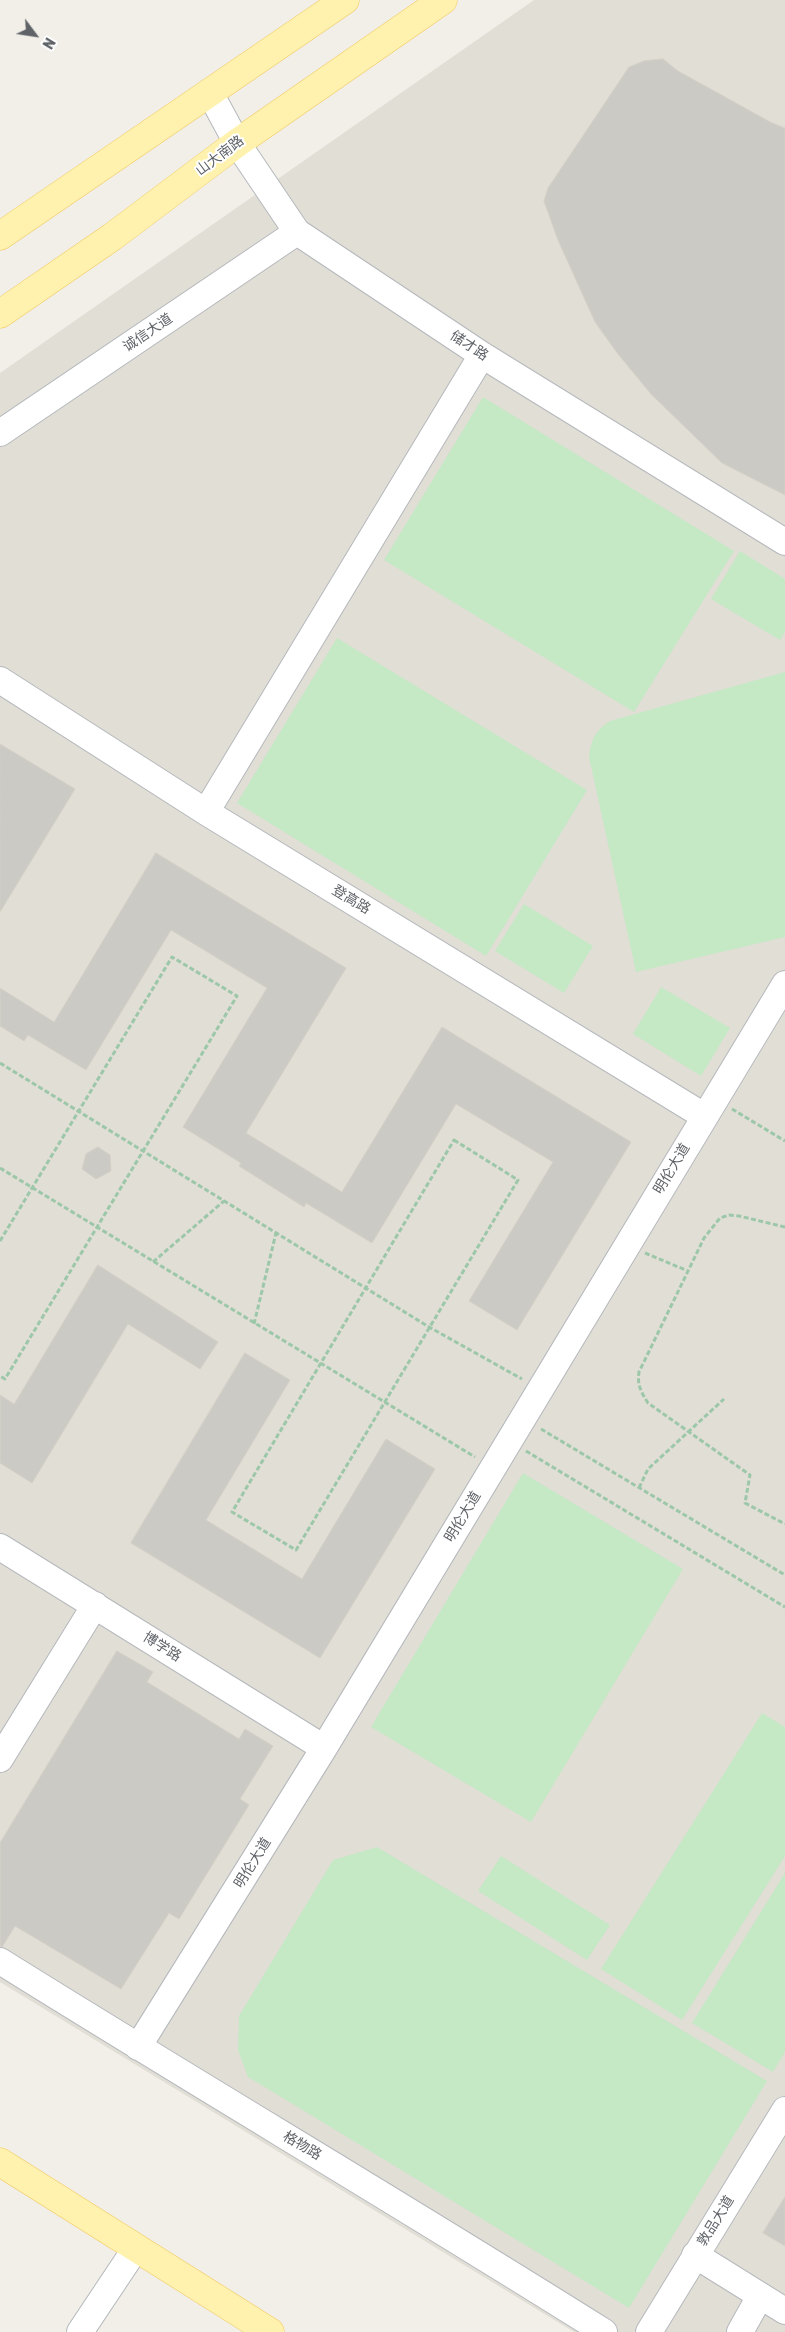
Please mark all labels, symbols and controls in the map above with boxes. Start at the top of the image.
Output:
north arrow [10,10,60,60]
text: N [38,34,58,52]
street label: 山大南路 [193,132,247,180]
street label: 诚信大道 [120,310,176,356]
street label: 储才路 [447,328,491,364]
street label: 登高路 [329,882,373,918]
street label: 明伦大道 [650,1141,694,1197]
street label: 明伦大道 [441,1489,485,1545]
street label: 博学路 [140,1629,184,1665]
street label: 明伦大道 [231,1835,275,1891]
street label: 格物路 [280,2128,324,2164]
street label: 敦品大道 [694,2193,738,2249]

